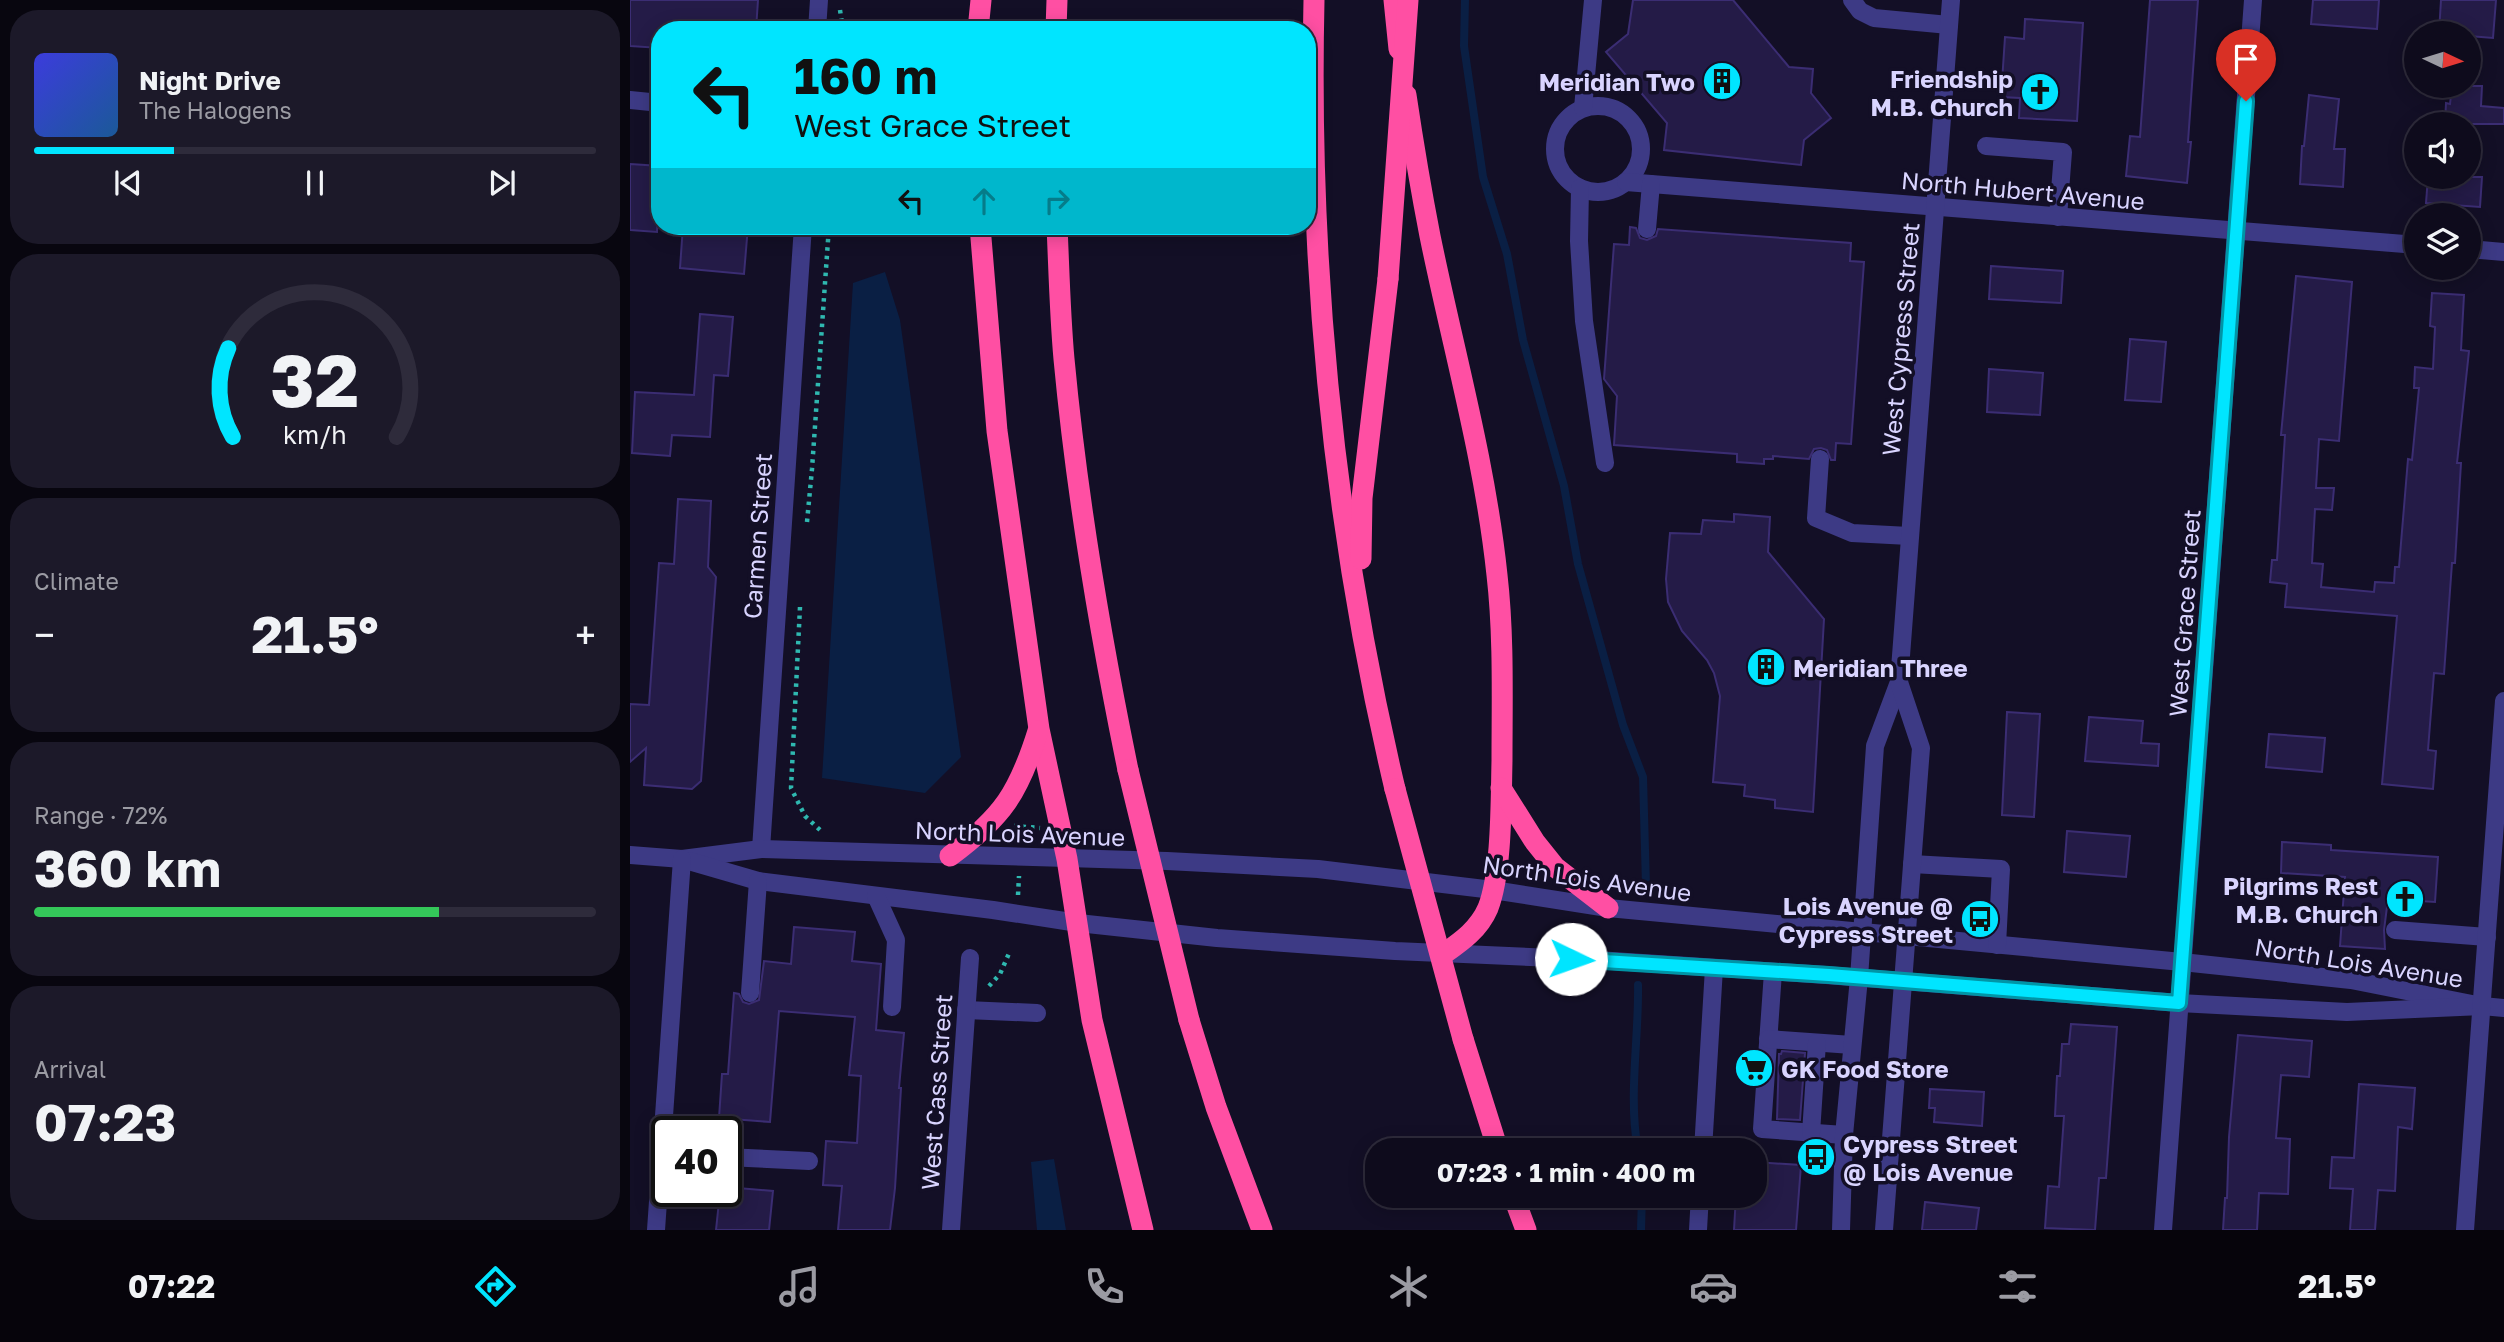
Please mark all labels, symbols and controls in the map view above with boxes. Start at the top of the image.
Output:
north arrow [2404,21,2482,98]
map controls [2404,21,2481,280]
pin [2216,29,2276,101]
icon: arrive [2227,40,2265,78]
text: 160 m [794,46,937,105]
icon: left [679,49,770,140]
building icon: Meridian Two [1701,60,1743,102]
place label: Friendship M.B. Church [1870,64,2013,121]
text: Night Drive [139,65,281,96]
place label: Meridian Two [1539,67,1695,96]
church icon: Friendship M.B. Church [2019,71,2061,113]
text: The Halogens [139,96,292,124]
text: West Grace Street [794,106,1071,144]
button: sound [2404,112,2481,189]
icon: previous [109,164,147,202]
icon: pause [296,164,334,202]
icon: next [483,164,521,202]
street label: North Hubert Avenue [1900,165,2146,215]
icon: left [892,182,930,220]
icon: ahead [965,182,1003,220]
icon: right [1038,182,1076,220]
button: layers [2404,203,2481,280]
street label: West Cypress Street [1875,221,1925,457]
text: 32 [271,336,359,423]
text: km/h [283,419,347,450]
street label: Carmen Street [737,452,777,620]
street label: West Grace Street [2162,508,2206,718]
text: Climate [34,567,119,595]
text: 21.5° [251,602,379,664]
text: − [34,612,55,657]
text: + [575,612,596,657]
building icon: Meridian Three [1745,646,1787,688]
place label: Meridian Three [1793,653,1968,682]
text: Range · 72% [34,801,167,829]
street label: North Lois Avenue [914,815,1126,851]
text: 360 km [34,836,221,898]
street label: North Lois Avenue [1481,849,1693,907]
place label: Pilgrims Rest M.B. Church [2223,871,2378,928]
church icon: Pilgrims Rest M.B. Church [2384,878,2426,920]
place label: Lois Avenue @ Cypress Street [1779,891,1953,948]
bus stop icon: Lois Avenue @ Cypress Street [1959,898,2001,940]
position arrow [1534,922,1608,996]
street label: North Lois Avenue [2253,931,2465,993]
street label: West Cass Street [915,993,957,1191]
supermarket icon: GK Food Store [1733,1047,1775,1089]
place label: GK Food Store [1781,1054,1949,1083]
text: Arrival [34,1055,106,1083]
text: 07:23 [34,1090,176,1152]
speed limit sign: 40 [651,1116,742,1207]
place label: Cypress Street @ Lois Avenue [1843,1129,2017,1186]
bus stop icon: Cypress Street @ Lois Avenue [1795,1136,1837,1178]
text: 07:23 · 1 min · 400 m [1437,1157,1695,1188]
icon: directions [471,1262,520,1311]
icon: music [775,1262,824,1311]
icon: phone [1080,1262,1129,1311]
icon: climate [1384,1262,1433,1311]
icon: car [1689,1262,1738,1311]
icon: filters [1993,1262,2042,1311]
text: 07:22 [128,1267,215,1305]
text: 21.5° [2298,1267,2376,1305]

